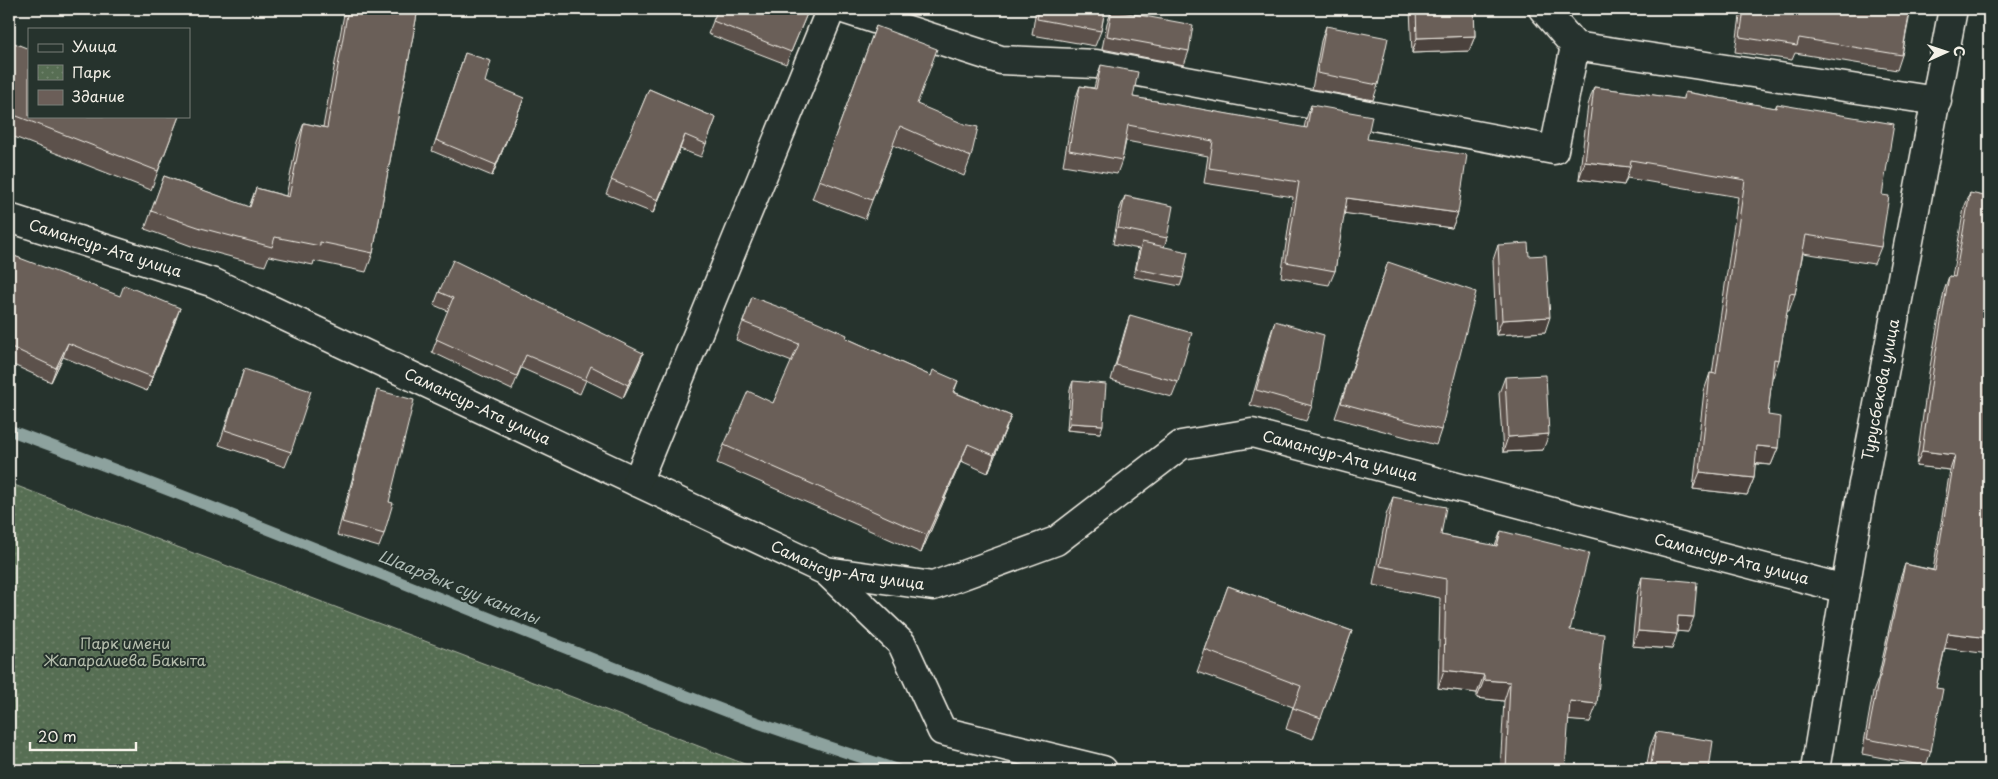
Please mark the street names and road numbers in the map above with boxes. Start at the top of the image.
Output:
street label: Самансур-Ата улица [26,212,186,282]
street label: Турусбекова улица [1855,316,1904,462]
street label: Самансур-Ата улица [401,361,555,450]
street label: Самансур-Ата улица [1260,423,1421,486]
street label: Самансур-Ата улица [1652,526,1813,589]
street label: Самансур-Ата улица [767,534,927,595]

